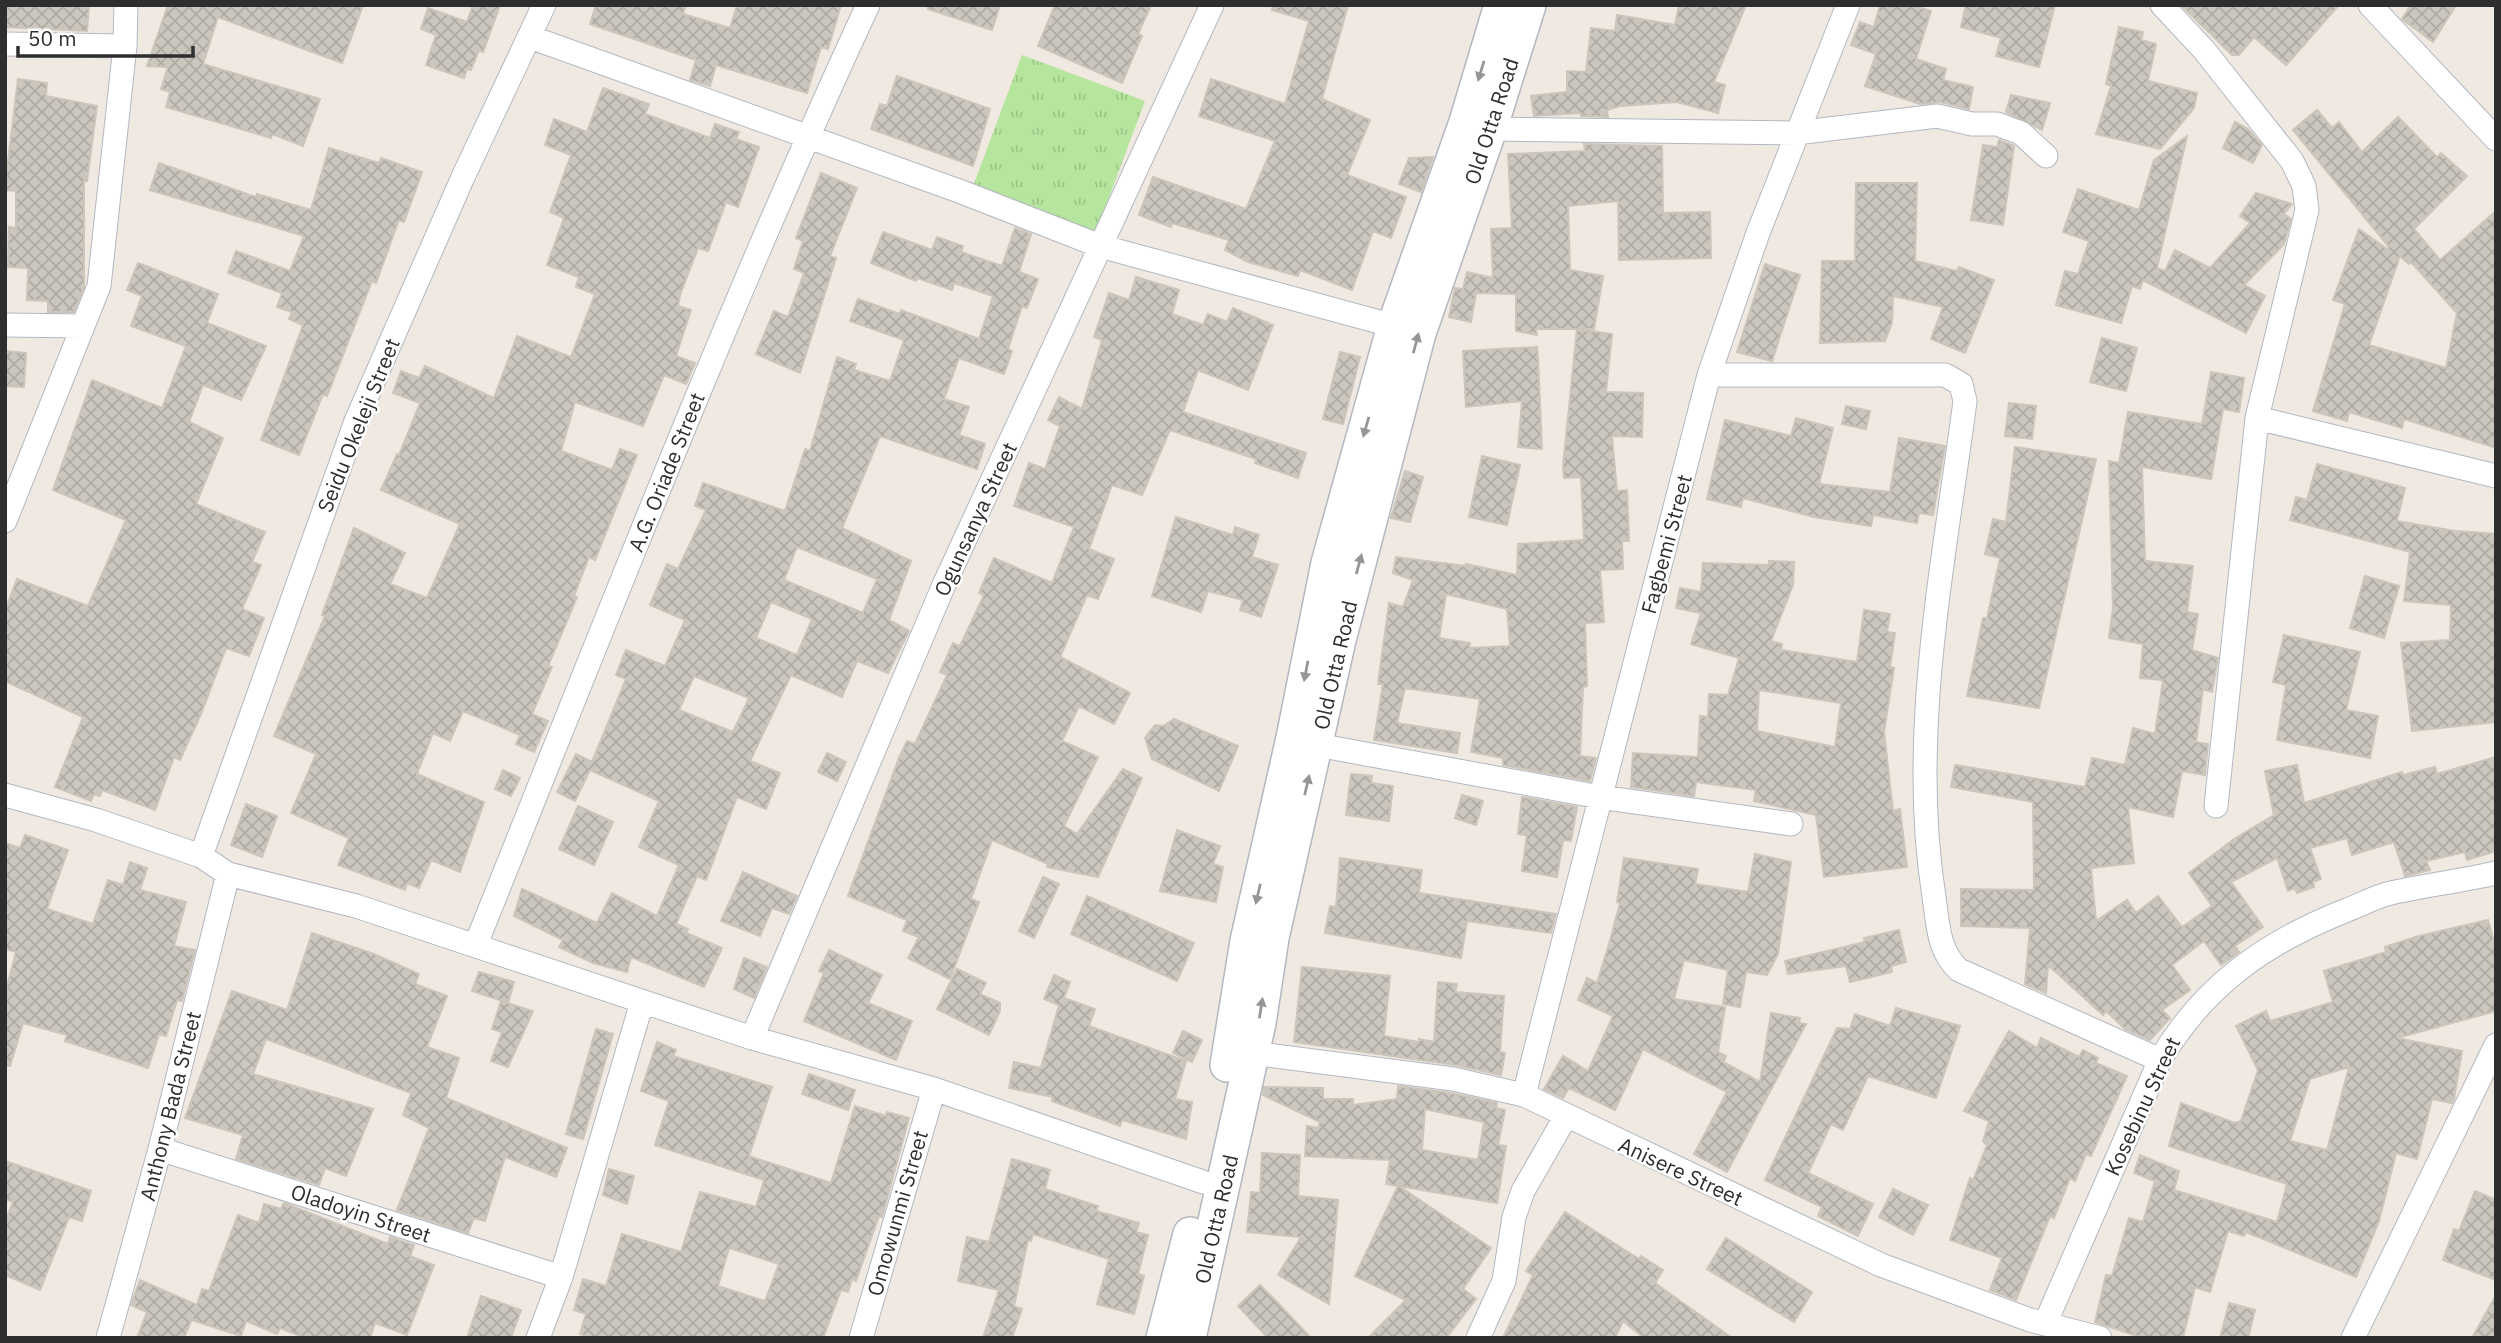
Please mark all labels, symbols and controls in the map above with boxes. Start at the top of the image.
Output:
scale bar [18,14,192,58]
text: 50 m [28,24,77,52]
street label: Old Otta Road [1457,54,1525,188]
one-way arrow [1476,60,1486,81]
one-way arrow [1411,332,1422,354]
street label: Seidu Okeleji Street [310,334,406,516]
street label: A.G. Oriade Street [621,388,711,556]
one-way arrow [1360,416,1370,437]
street label: Ogunsanya Street [927,437,1023,601]
street label: Fagbemi Street [1634,471,1698,617]
one-way arrow [1354,553,1365,575]
street label: Old Otta Road [1307,598,1363,732]
one-way arrow [1300,660,1311,682]
one-way arrow [1302,774,1313,796]
one-way arrow [1252,883,1263,905]
one-way arrow [1256,997,1267,1019]
street label: Anthony Bada Street [133,1008,207,1204]
street label: Kosebinu Street [2098,1032,2186,1180]
street label: Omowunmi Street [860,1127,934,1299]
street label: Anisere Street [1614,1130,1748,1212]
street label: Old Otta Road [1188,1152,1244,1286]
street label: Oladoyin Street [287,1177,435,1249]

